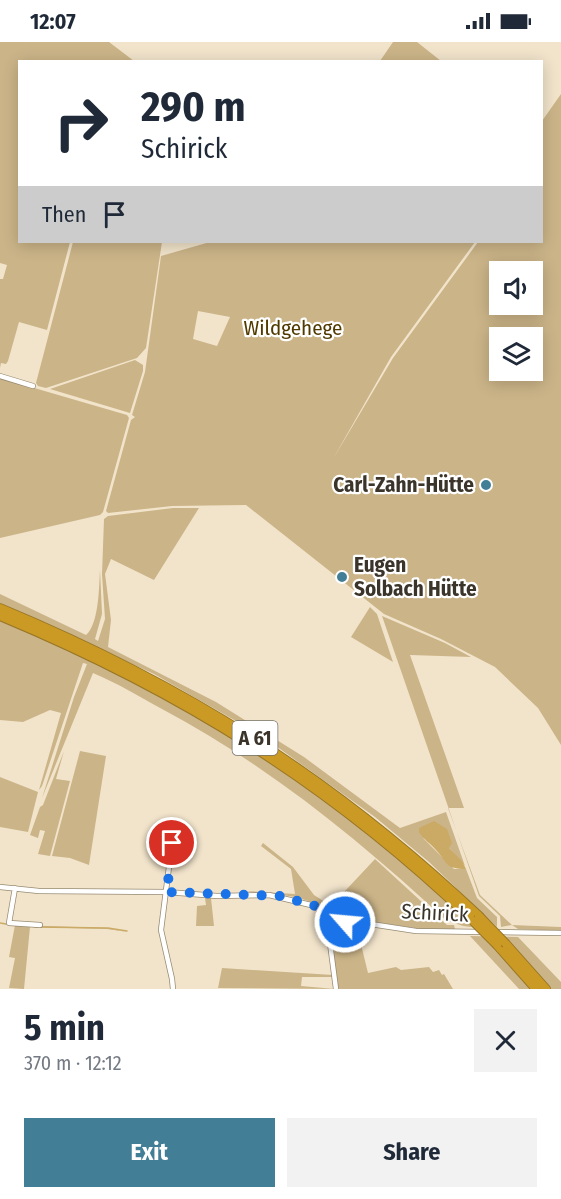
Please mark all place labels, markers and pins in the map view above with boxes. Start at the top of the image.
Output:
place label: Carl-Zahn-Hütte [333,472,474,498]
marker: Carl-Zahn-Hütte [479,478,493,492]
place label: Eugen Solbach Hütte [354,552,477,602]
marker: Eugen Solbach Hütte [335,570,349,584]
pin [146,817,197,868]

